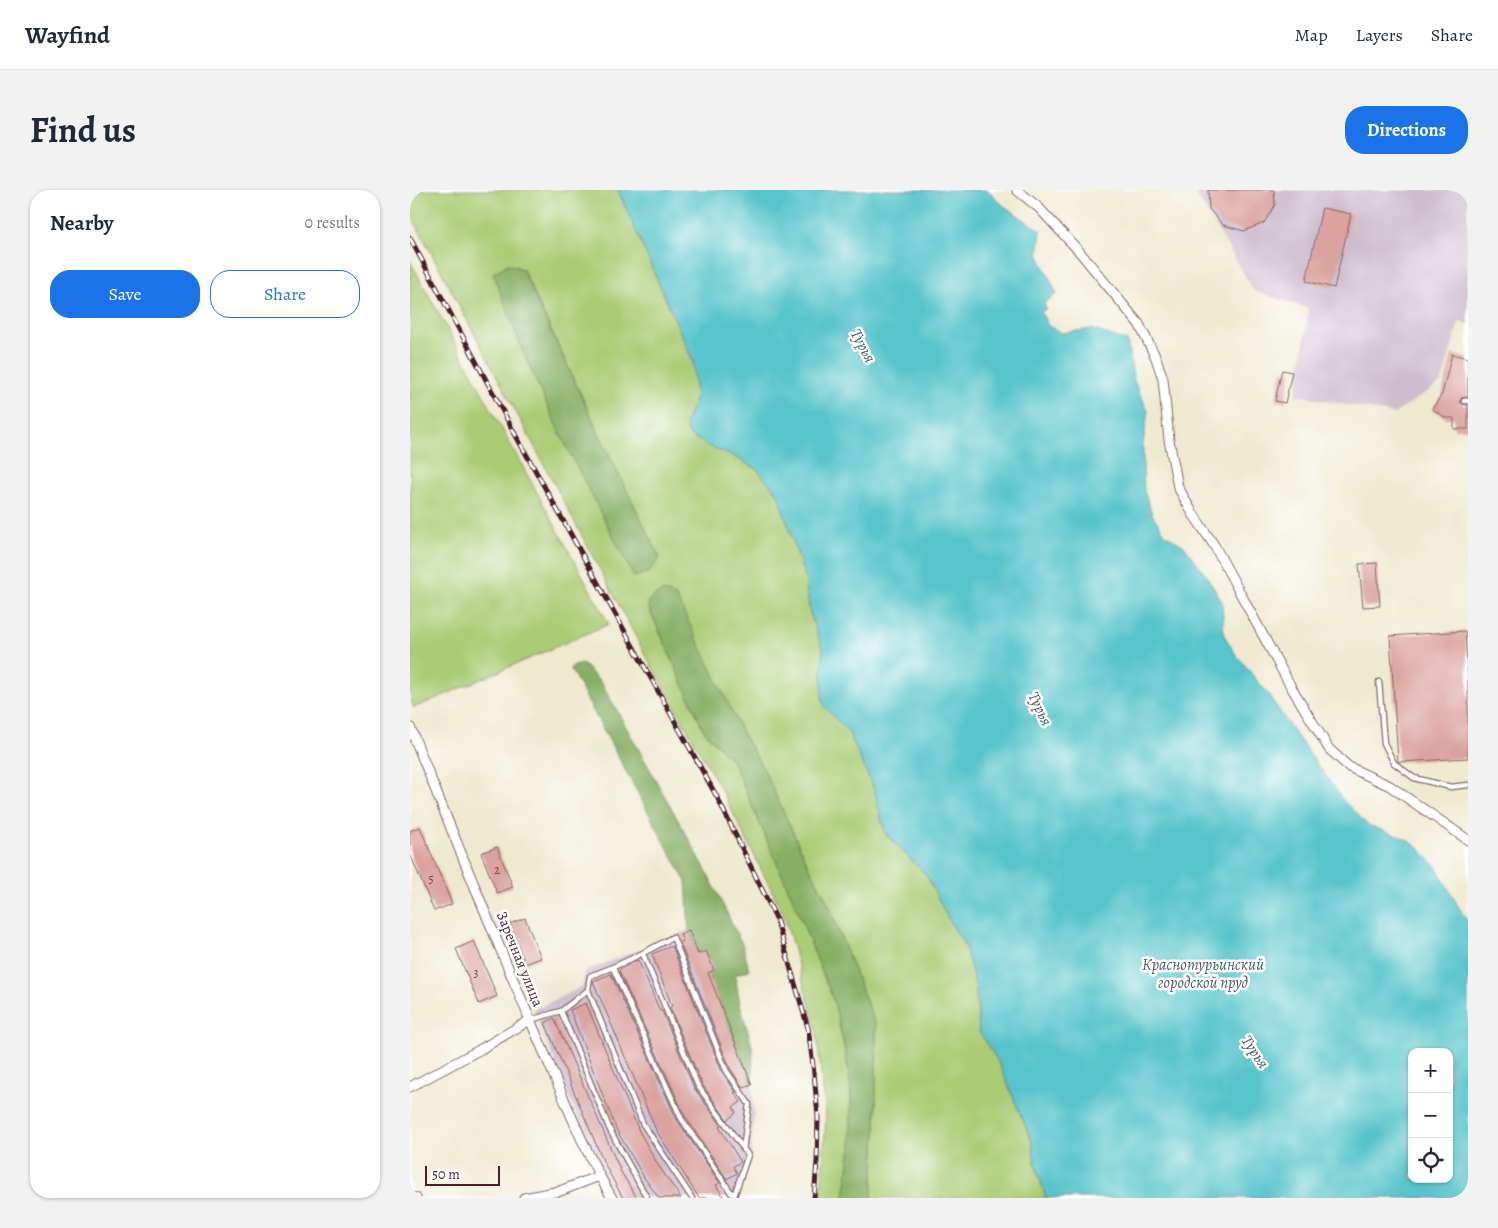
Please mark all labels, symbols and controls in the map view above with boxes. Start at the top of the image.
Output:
text: Wayfind [25,19,110,51]
text: Map [1295,23,1328,47]
text: Layers [1356,23,1403,47]
text: Share [1431,23,1473,47]
text: Find us [30,106,136,154]
button: Directions [1345,106,1468,154]
text: Nearby [50,209,113,237]
text: 0 results [304,212,360,234]
button: Save [50,270,200,318]
button: Share [210,270,360,318]
water label: Турья [845,325,881,367]
water label: Турья [1022,688,1058,730]
house number: 2 [494,862,500,878]
house number: 5 [428,871,434,887]
street label: Заречная улица [492,908,548,1010]
water label: Краснотурьинский городской пруд [1142,954,1264,994]
house number: 3 [474,965,479,981]
water label: Турья [1236,1031,1274,1073]
map controls [1408,1048,1453,1183]
button: + [1408,1048,1453,1093]
button: − [1408,1093,1453,1138]
button: locate [1408,1138,1453,1183]
scale bar [425,1163,500,1186]
text: 50 m [432,1165,460,1184]

